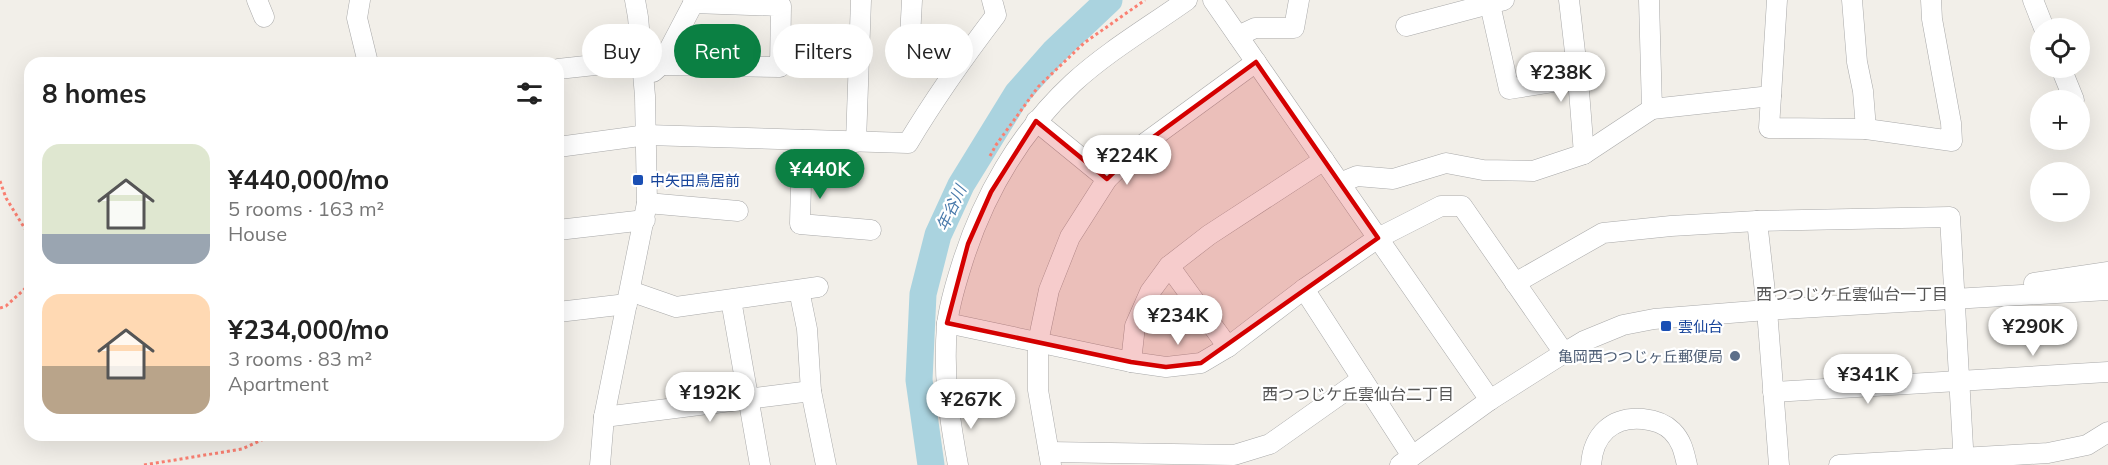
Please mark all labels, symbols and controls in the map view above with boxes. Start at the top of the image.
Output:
map controls [2030,18,2090,222]
button: locate [2030,18,2090,78]
chip: Buy [582,24,662,78]
chip: Rent [674,24,761,78]
chip: Filters [773,24,873,78]
chip: New [885,24,973,78]
pin: ¥238K [1519,52,1603,103]
text: ¥238K [1530,59,1592,84]
text: 8 homes [42,77,146,110]
icon: filters [513,77,546,110]
button: + [2030,90,2090,150]
pin: ¥224K [1085,135,1169,186]
text: ¥224K [1096,142,1158,167]
pin: ¥440K [778,149,862,200]
text: ¥440K [789,156,851,181]
button: − [2030,162,2090,222]
text: ¥440,000/mo [228,163,389,196]
icon: home [90,168,162,240]
place label: 中矢田鳥居前 [650,171,740,190]
marker: 中矢田鳥居前 [631,173,645,187]
water label: 年谷川 [932,180,971,234]
text: 5 rooms · 163 m² [228,196,384,221]
text: House [228,221,287,246]
district label: 西つつじケ丘雲仙台一丁目 [1756,284,1948,304]
pin: ¥234K [1136,295,1220,346]
text: ¥234K [1147,302,1209,327]
pin: ¥290K [1991,306,2075,357]
text: ¥234,000/mo [228,313,389,346]
text: ¥290K [2002,313,2064,338]
place label: 雲仙台 [1678,317,1723,336]
icon: home [90,318,162,390]
marker: 雲仙台 [1659,319,1673,333]
text: 3 rooms · 83 m² [228,346,372,371]
place label: 亀岡西つつじヶ丘郵便局 [1558,347,1723,366]
marker: 亀岡西つつじヶ丘郵便局 [1728,349,1742,363]
pin: ¥341K [1826,354,1910,405]
text: ¥341K [1837,361,1899,386]
text: Apartment [228,371,329,396]
pin: ¥192K [668,372,752,423]
text: ¥192K [679,379,741,404]
pin: ¥267K [929,379,1013,430]
district label: 西つつじケ丘雲仙台二丁目 [1262,384,1454,404]
text: ¥267K [940,386,1002,411]

